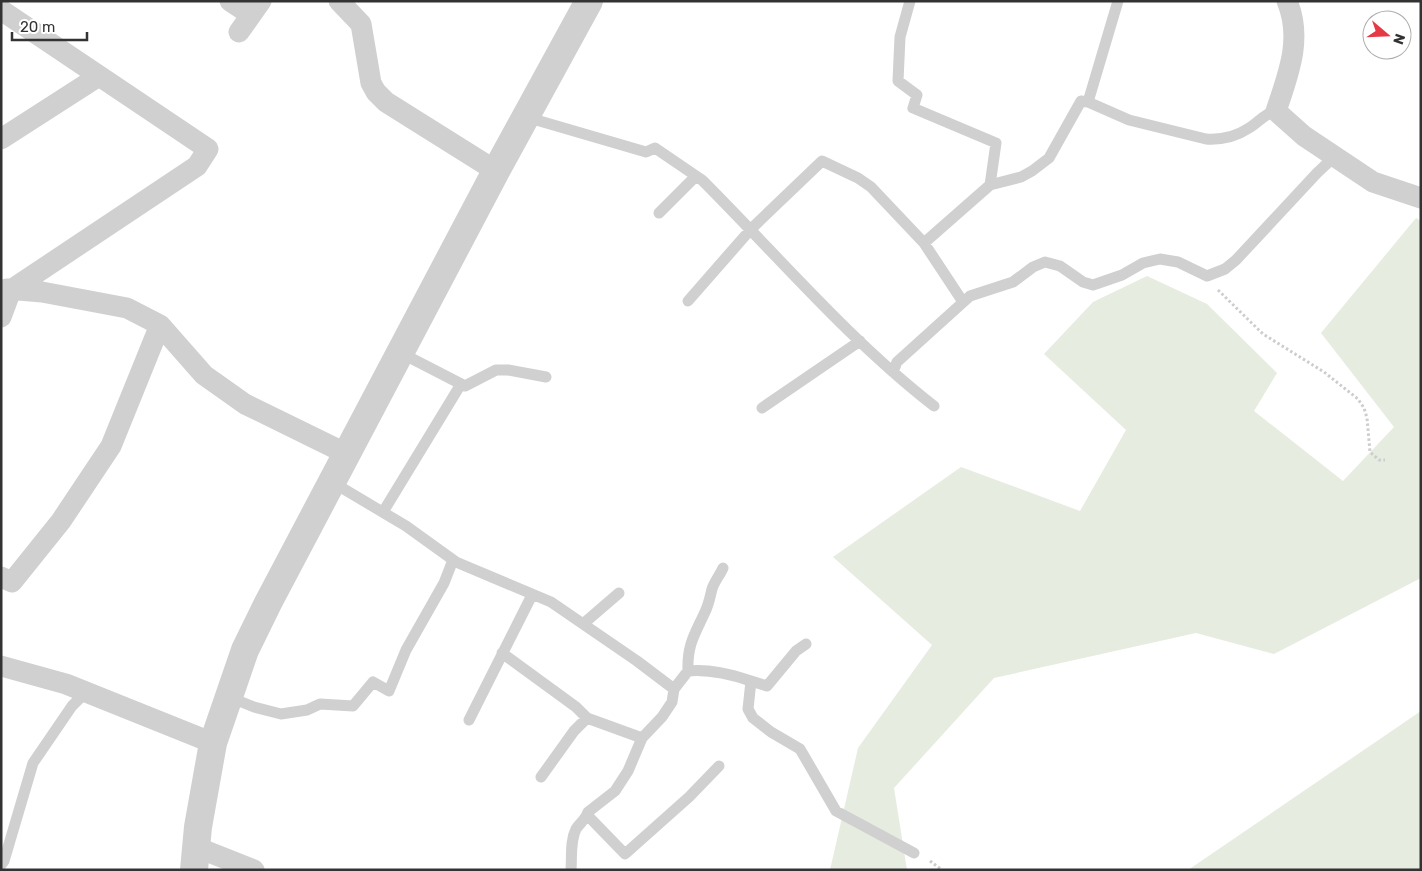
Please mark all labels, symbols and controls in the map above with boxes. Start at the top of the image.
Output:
scale bar [12,10,88,42]
north arrow [1362,10,1412,60]
text: 20 m [20,18,55,36]
text: N [1389,32,1408,47]

